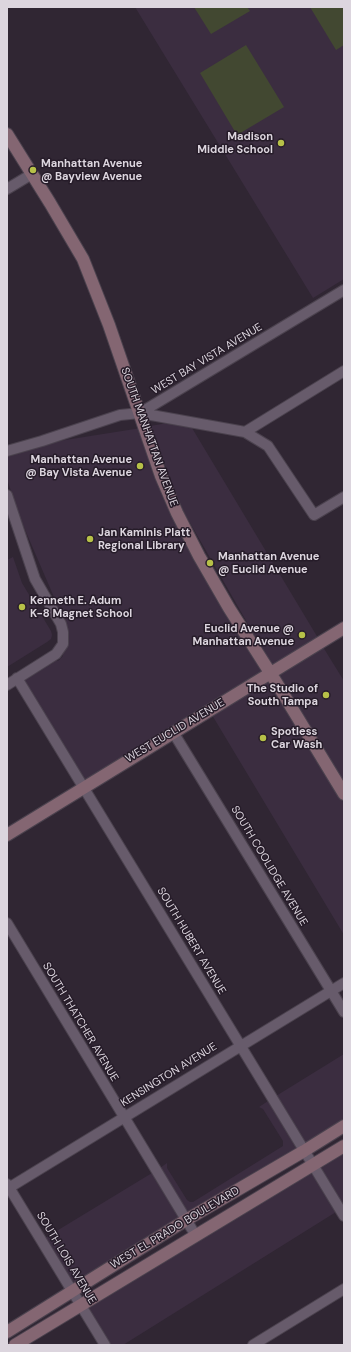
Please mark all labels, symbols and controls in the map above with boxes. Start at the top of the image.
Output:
place label: Madison Middle School [197,130,273,156]
marker: Madison Middle School [276,138,286,148]
place label: Manhattan Avenue @ Bayview Avenue [41,157,142,183]
marker: Manhattan Avenue @ Bayview Avenue [28,165,38,175]
street label: WEST BAY VISTA AVENUE [149,321,265,397]
street label: SOUTH MANHATTAN AVENUE [118,366,180,508]
place label: Manhattan Avenue @ Bay Vista Avenue [25,453,132,479]
marker: Manhattan Avenue @ Bay Vista Avenue [135,461,145,471]
place label: Jan Kaminis Platt Regional Library [98,526,190,552]
marker: Jan Kaminis Platt Regional Library [85,534,95,544]
place label: Manhattan Avenue @ Euclid Avenue [218,550,319,576]
marker: Manhattan Avenue @ Euclid Avenue [205,558,215,568]
place label: Kenneth E. Adum K-8 Magnet School [30,594,132,620]
marker: Kenneth E. Adum K-8 Magnet School [17,602,27,612]
place label: Euclid Avenue @ Manhattan Avenue [193,622,294,648]
marker: Euclid Avenue @ Manhattan Avenue [297,630,307,640]
place label: The Studio of South Tampa [247,682,318,708]
marker: The Studio of South Tampa [321,690,331,700]
street label: WEST EUCLID AVENUE [123,696,227,766]
place label: Spotless Car Wash [271,725,322,751]
marker: Spotless Car Wash [258,733,268,743]
street label: SOUTH COOLIDGE AVENUE [228,804,310,928]
street label: SOUTH HUBERT AVENUE [154,885,228,997]
street label: SOUTH THATCHER AVENUE [39,960,121,1084]
street label: KENSINGTON AVENUE [119,1040,219,1110]
street label: WEST EL PRADO BOULEVARD [108,1184,242,1272]
street label: SOUTH LOIS AVENUE [33,1210,99,1306]

